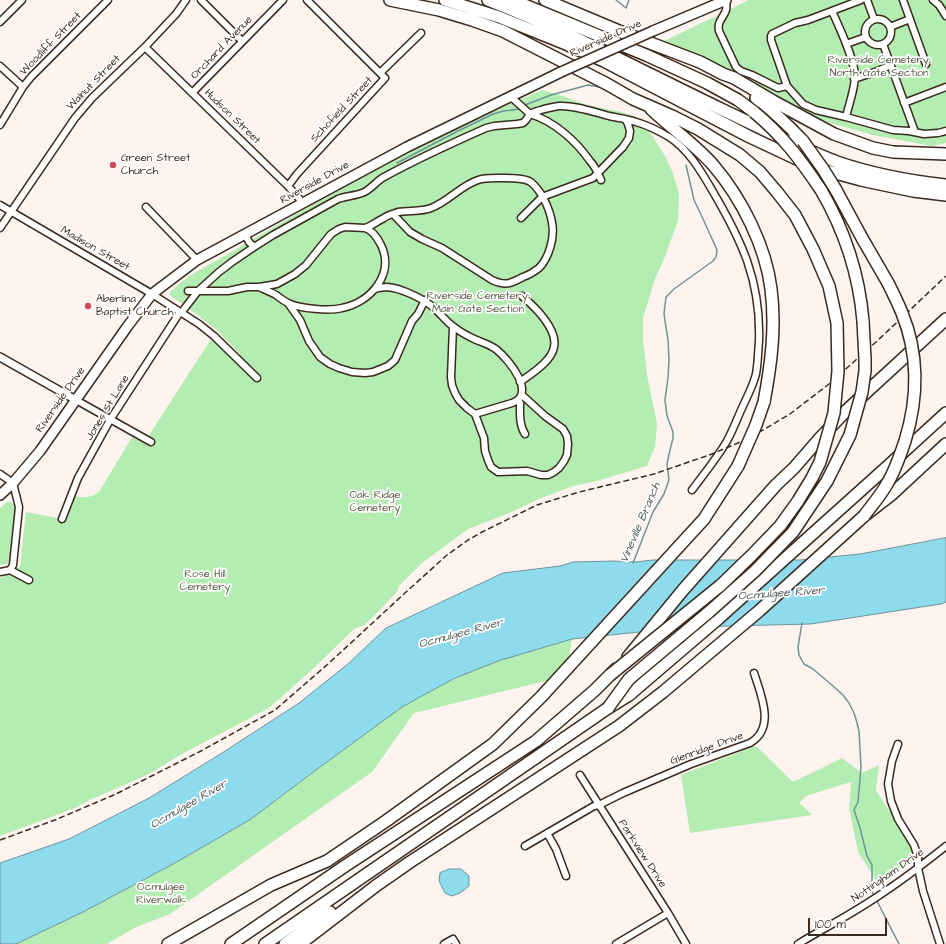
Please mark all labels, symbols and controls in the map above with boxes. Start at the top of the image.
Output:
street label: Woodliff Street [17,10,85,78]
street label: Orchard Avenue [188,13,256,83]
street label: Riverside Drive [568,17,644,61]
street label: Walnut Street [64,53,124,113]
park label: Riverside Cemetery: North Gate Section [827,54,931,80]
street label: Schofield Street [308,74,376,146]
street label: Hudson Street [201,87,263,147]
place label: Green Street Church [121,152,190,178]
street label: Riverside Drive [278,159,352,207]
marker: Green Street Church [108,160,118,170]
street label: Madison Street [58,224,132,274]
park label: Riverside Cemetery: Main Gate Section [426,290,530,316]
place label: Aberlina Baptist Church [96,293,173,319]
marker: Aberlina Baptist Church [83,301,93,311]
street label: Riverside Drive [34,365,88,435]
street label: Jones St Lane [83,373,133,443]
water label: Vineville Branch [618,481,664,565]
park label: Oak Ridge Cemetery [350,489,400,515]
park label: Rose Hill Cemetery [180,568,230,594]
water label: Ocmulgee River [737,584,825,604]
water label: Ocmulgee River [417,616,505,652]
street label: Glenridge Drive [669,730,745,768]
water label: Ocmulgee River [148,777,230,833]
street label: Parkview Drive [615,817,669,891]
street label: Nottingham Drive [849,846,927,906]
park label: Ocmulgee Riverwalk [136,881,186,907]
scale bar [810,910,889,936]
text: 100 m [815,916,846,933]

